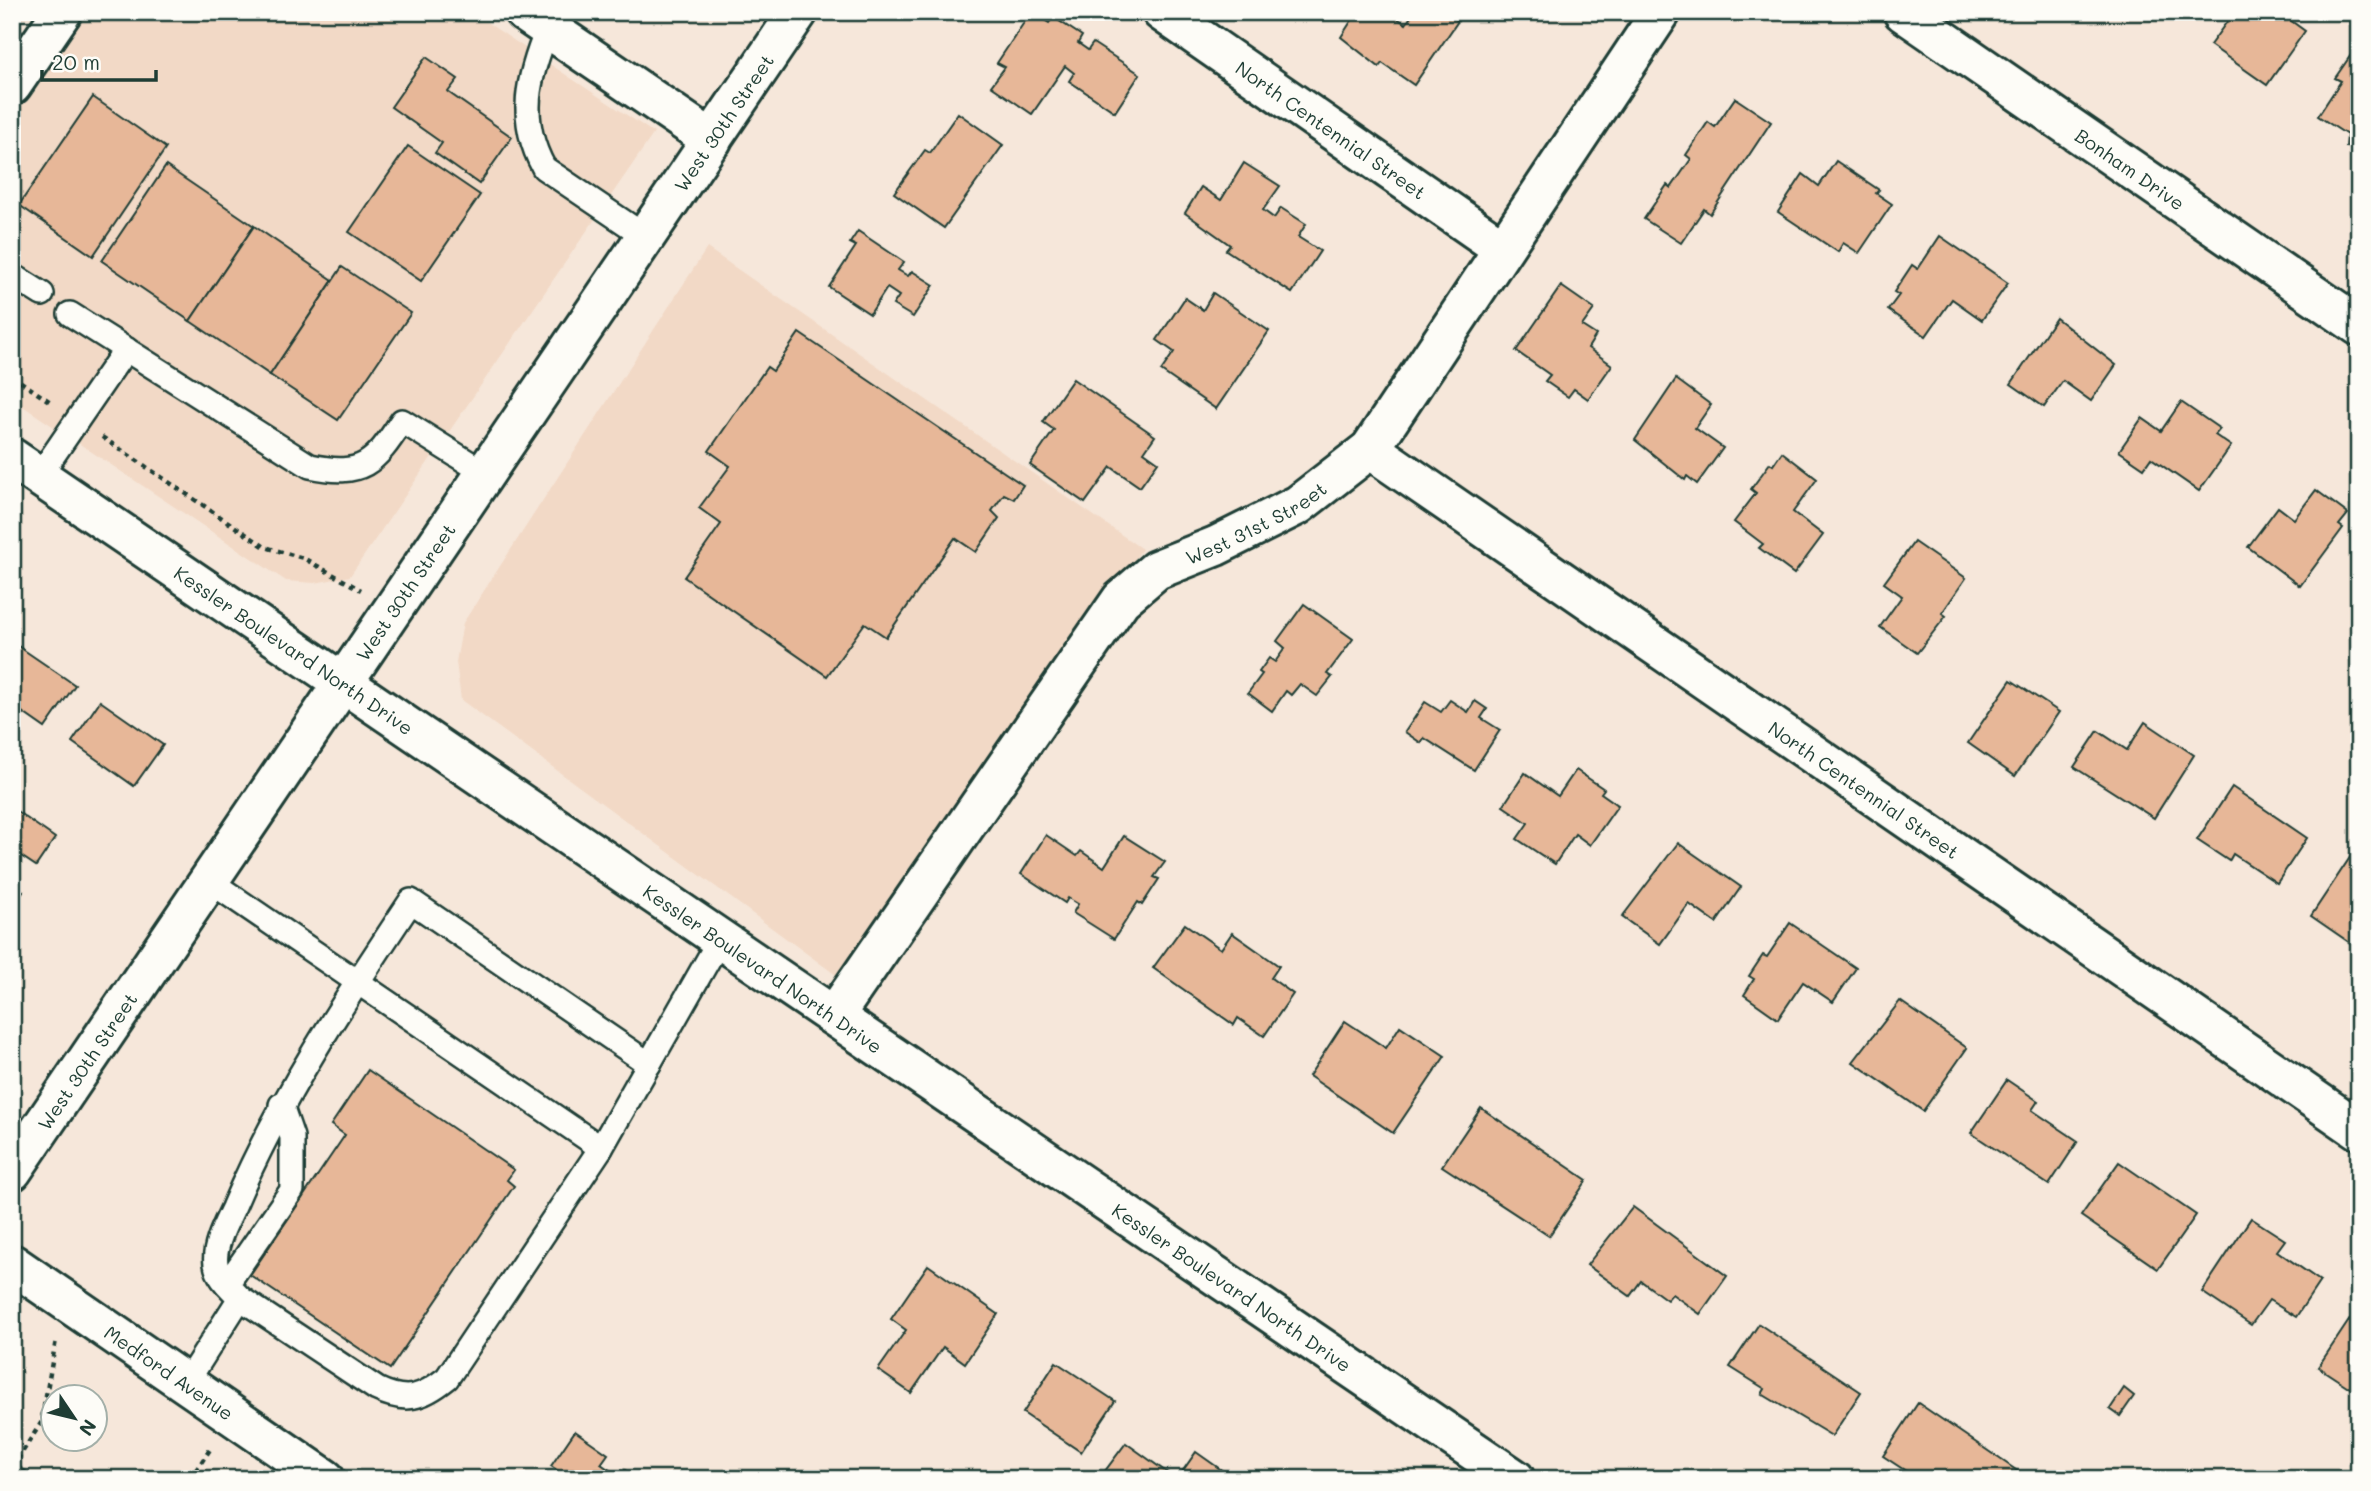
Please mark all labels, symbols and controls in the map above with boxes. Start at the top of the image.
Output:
scale bar [42,38,156,82]
text: 20 m [52,48,100,75]
street label: West 30th Street [668,49,779,196]
street label: North Centennial Street [1231,55,1431,204]
street label: Bonham Drive [2071,122,2190,215]
street label: West 31st Street [1182,475,1331,570]
street label: West 30th Street [349,518,460,665]
street label: Kessler Boulevard North Drive [170,560,419,740]
street label: North Centennial Street [1764,715,1964,864]
street label: Kessler Boulevard North Drive [639,878,888,1058]
street label: West 30th Street [31,987,142,1134]
street label: Kessler Boulevard North Drive [1108,1197,1357,1377]
street label: Medford Avenue [100,1319,239,1425]
north arrow [38,1382,108,1452]
text: N [74,1415,103,1441]

